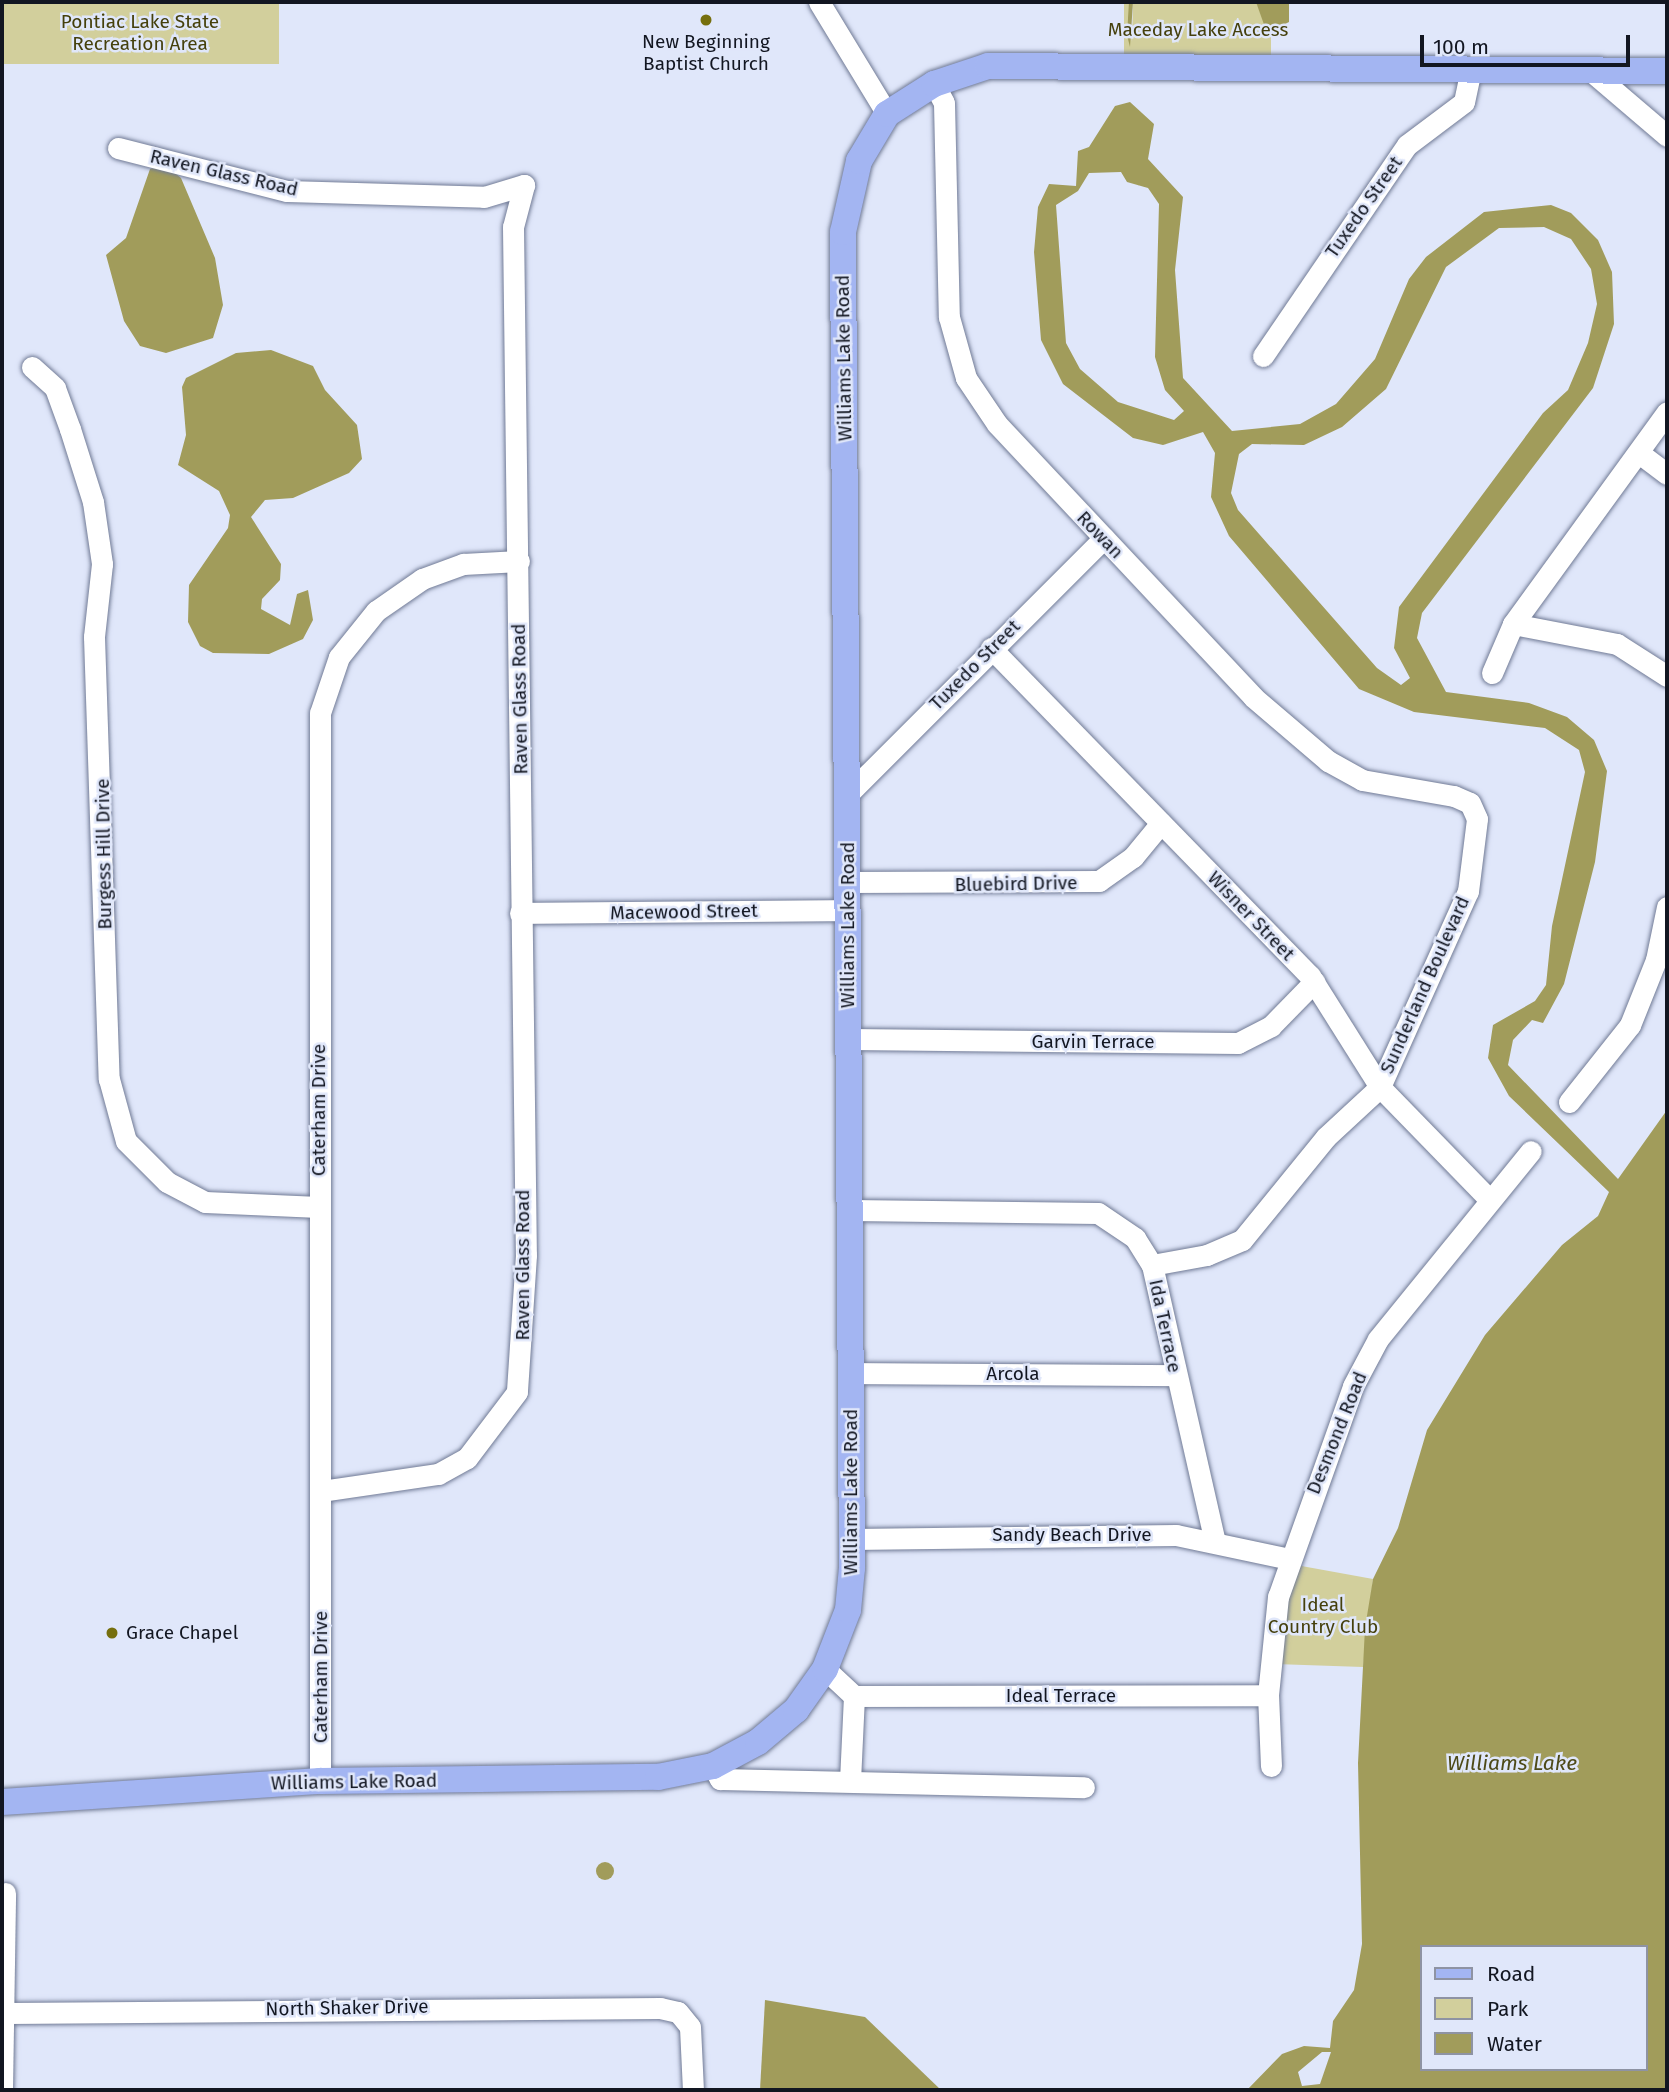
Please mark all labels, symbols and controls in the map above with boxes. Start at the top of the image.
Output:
park label: Pontiac Lake State Recreation Area [61,11,219,55]
marker: New Beginning Baptist Church [698,12,714,28]
park label: Maceday Lake Access [1108,19,1288,41]
scale bar [1424,21,1634,65]
place label: New Beginning Baptist Church [642,31,770,75]
text: 100 m [1433,34,1489,60]
street label: Raven Glass Road [148,145,300,201]
street label: Tuxedo Street [1321,152,1407,262]
street label: Williams Lake Road [831,275,857,441]
street label: Rowan [1072,507,1128,563]
street label: Tuxedo Street [925,615,1025,715]
street label: Raven Glass Road [507,623,533,775]
street label: Burgess Hill Drive [91,778,117,930]
street label: Williams Lake Road [837,842,859,1008]
street label: Wisner Street [1203,867,1299,965]
street label: Bluebird Drive [954,872,1078,896]
street label: Sunderland Boulevard [1376,893,1474,1077]
street label: Macewood Street [610,899,758,925]
street label: Garvin Terrace [1031,1031,1155,1053]
street label: Caterham Drive [308,1044,330,1176]
street label: Raven Glass Road [512,1189,534,1341]
street label: Ida Terrace [1144,1277,1186,1375]
street label: Arcola [986,1363,1040,1385]
street label: Desmond Road [1302,1368,1372,1498]
street label: Williams Lake Road [840,1409,862,1575]
street label: Sandy Beach Drive [992,1524,1152,1546]
park label: Ideal Country Club [1268,1594,1378,1638]
street label: Caterham Drive [310,1611,332,1743]
place label: Grace Chapel [126,1622,238,1644]
marker: Grace Chapel [104,1625,120,1641]
street label: Ideal Terrace [1006,1685,1116,1707]
water label: Williams Lake [1447,1750,1577,1776]
street label: Williams Lake Road [271,1769,437,1795]
legend [1420,1945,1648,2071]
text: Road [1487,1961,1535,1987]
street label: North Shaker Drive [265,1995,429,2021]
text: Park [1487,1996,1528,2022]
text: Water [1487,2031,1542,2057]

